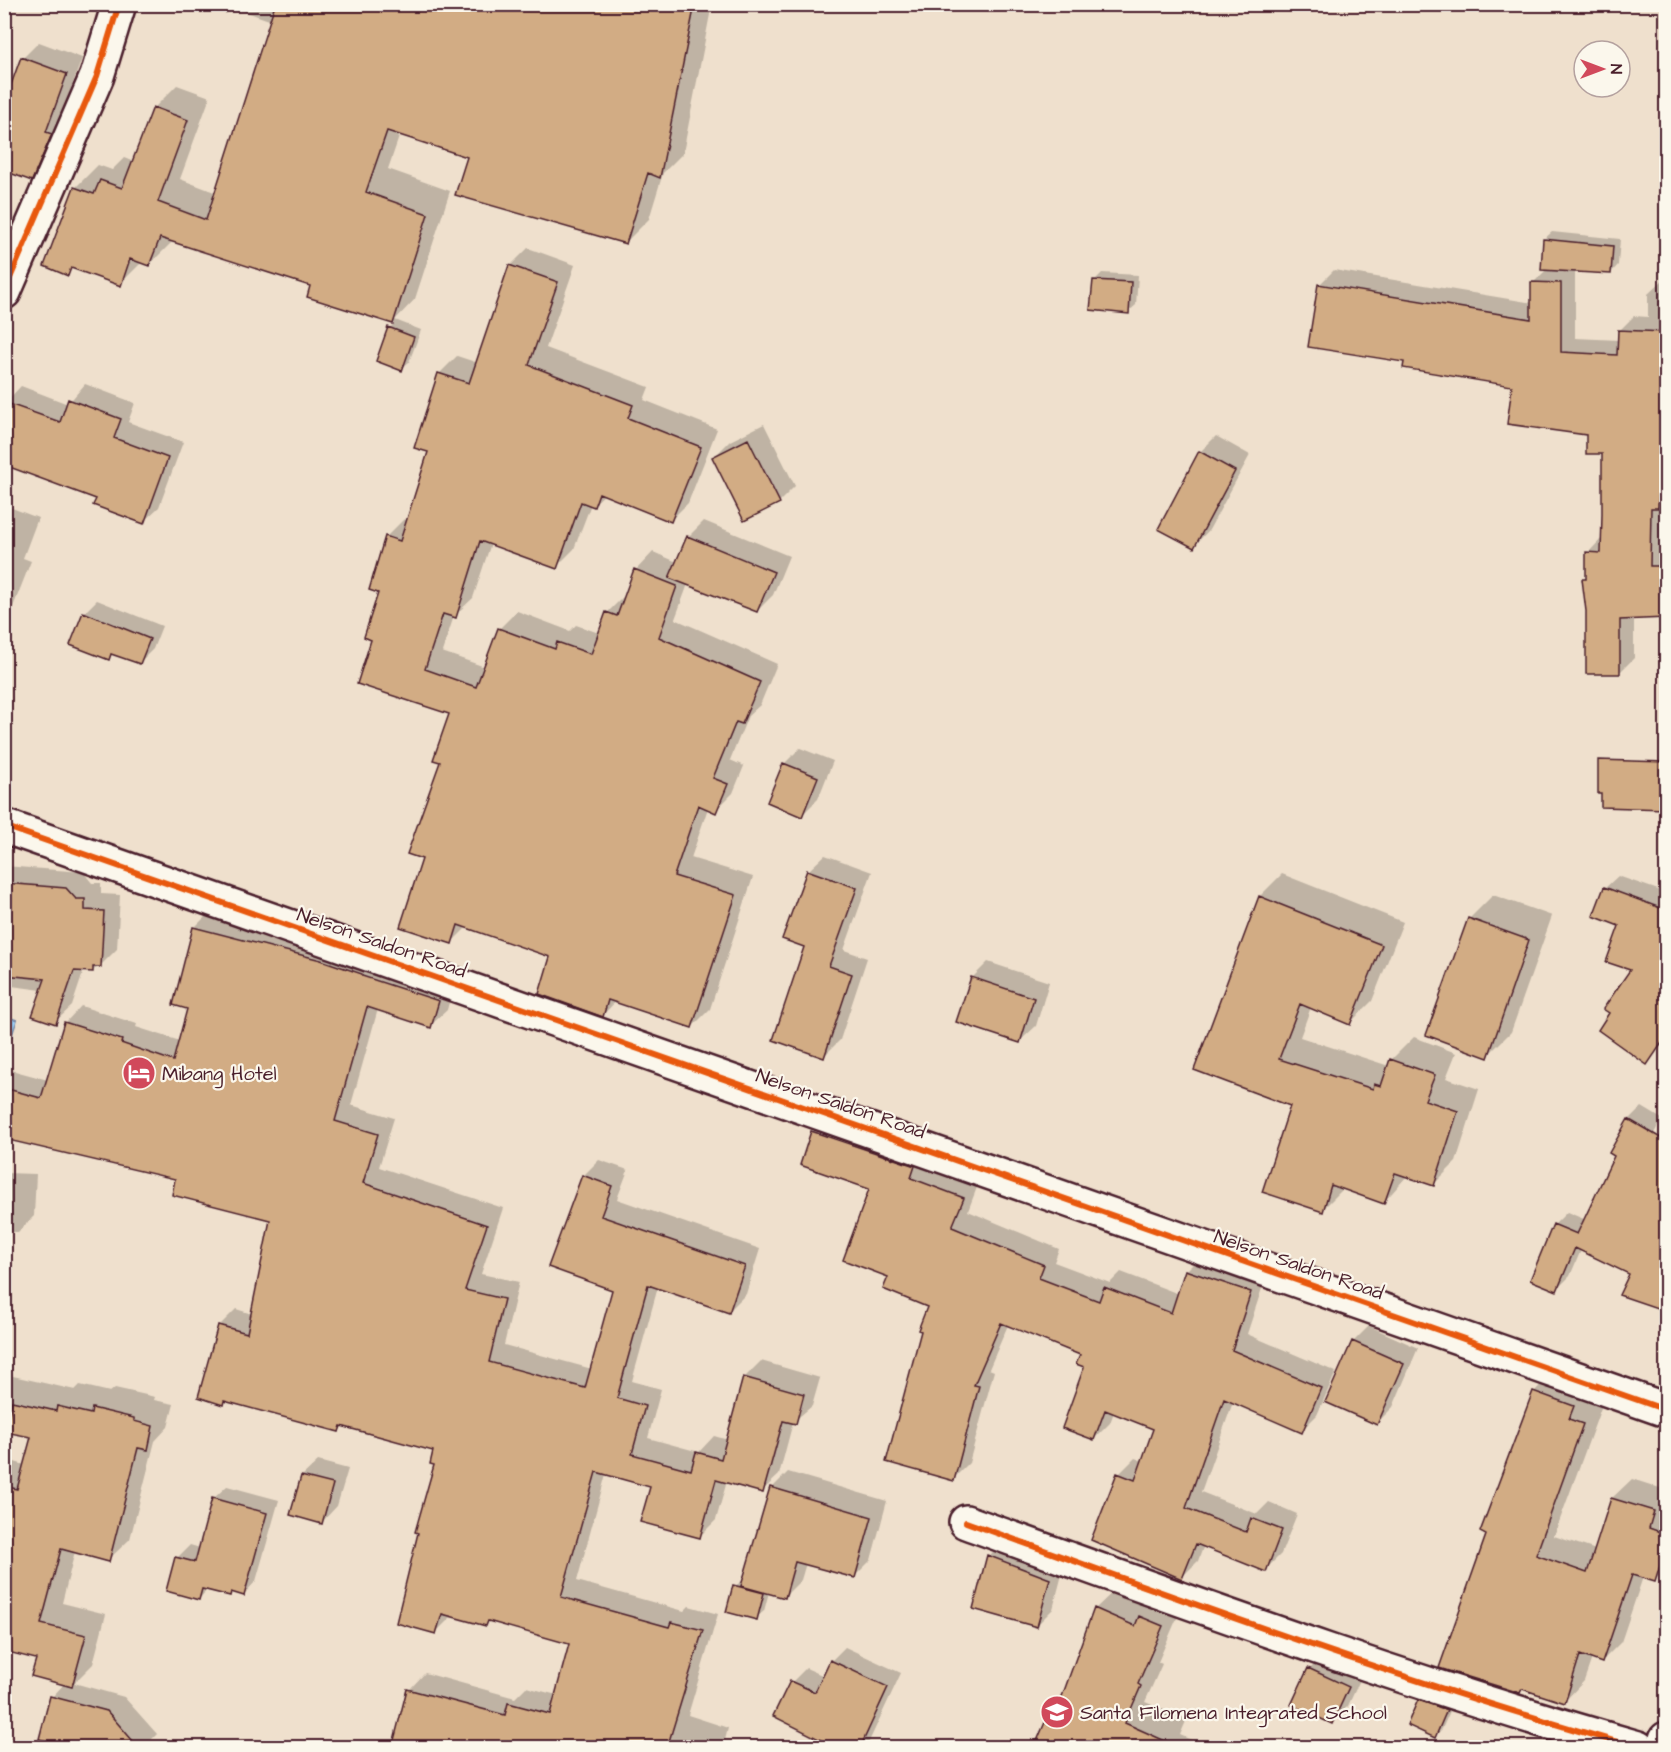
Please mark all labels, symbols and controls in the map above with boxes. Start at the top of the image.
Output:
north arrow [1572,39,1632,99]
text: N [1605,64,1627,74]
street label: Nelson Saldon Road [293,901,470,985]
hotel icon: Mibang Hotel [121,1055,157,1091]
place label: Mibang Hotel [162,1060,277,1089]
street label: Nelson Saldon Road [752,1062,929,1146]
street label: Nelson Saldon Road [1210,1223,1387,1307]
school or university icon: Santa Filomena Integrated School [1039,1694,1075,1730]
place label: Santa Filomena Integrated School [1080,1699,1387,1728]

